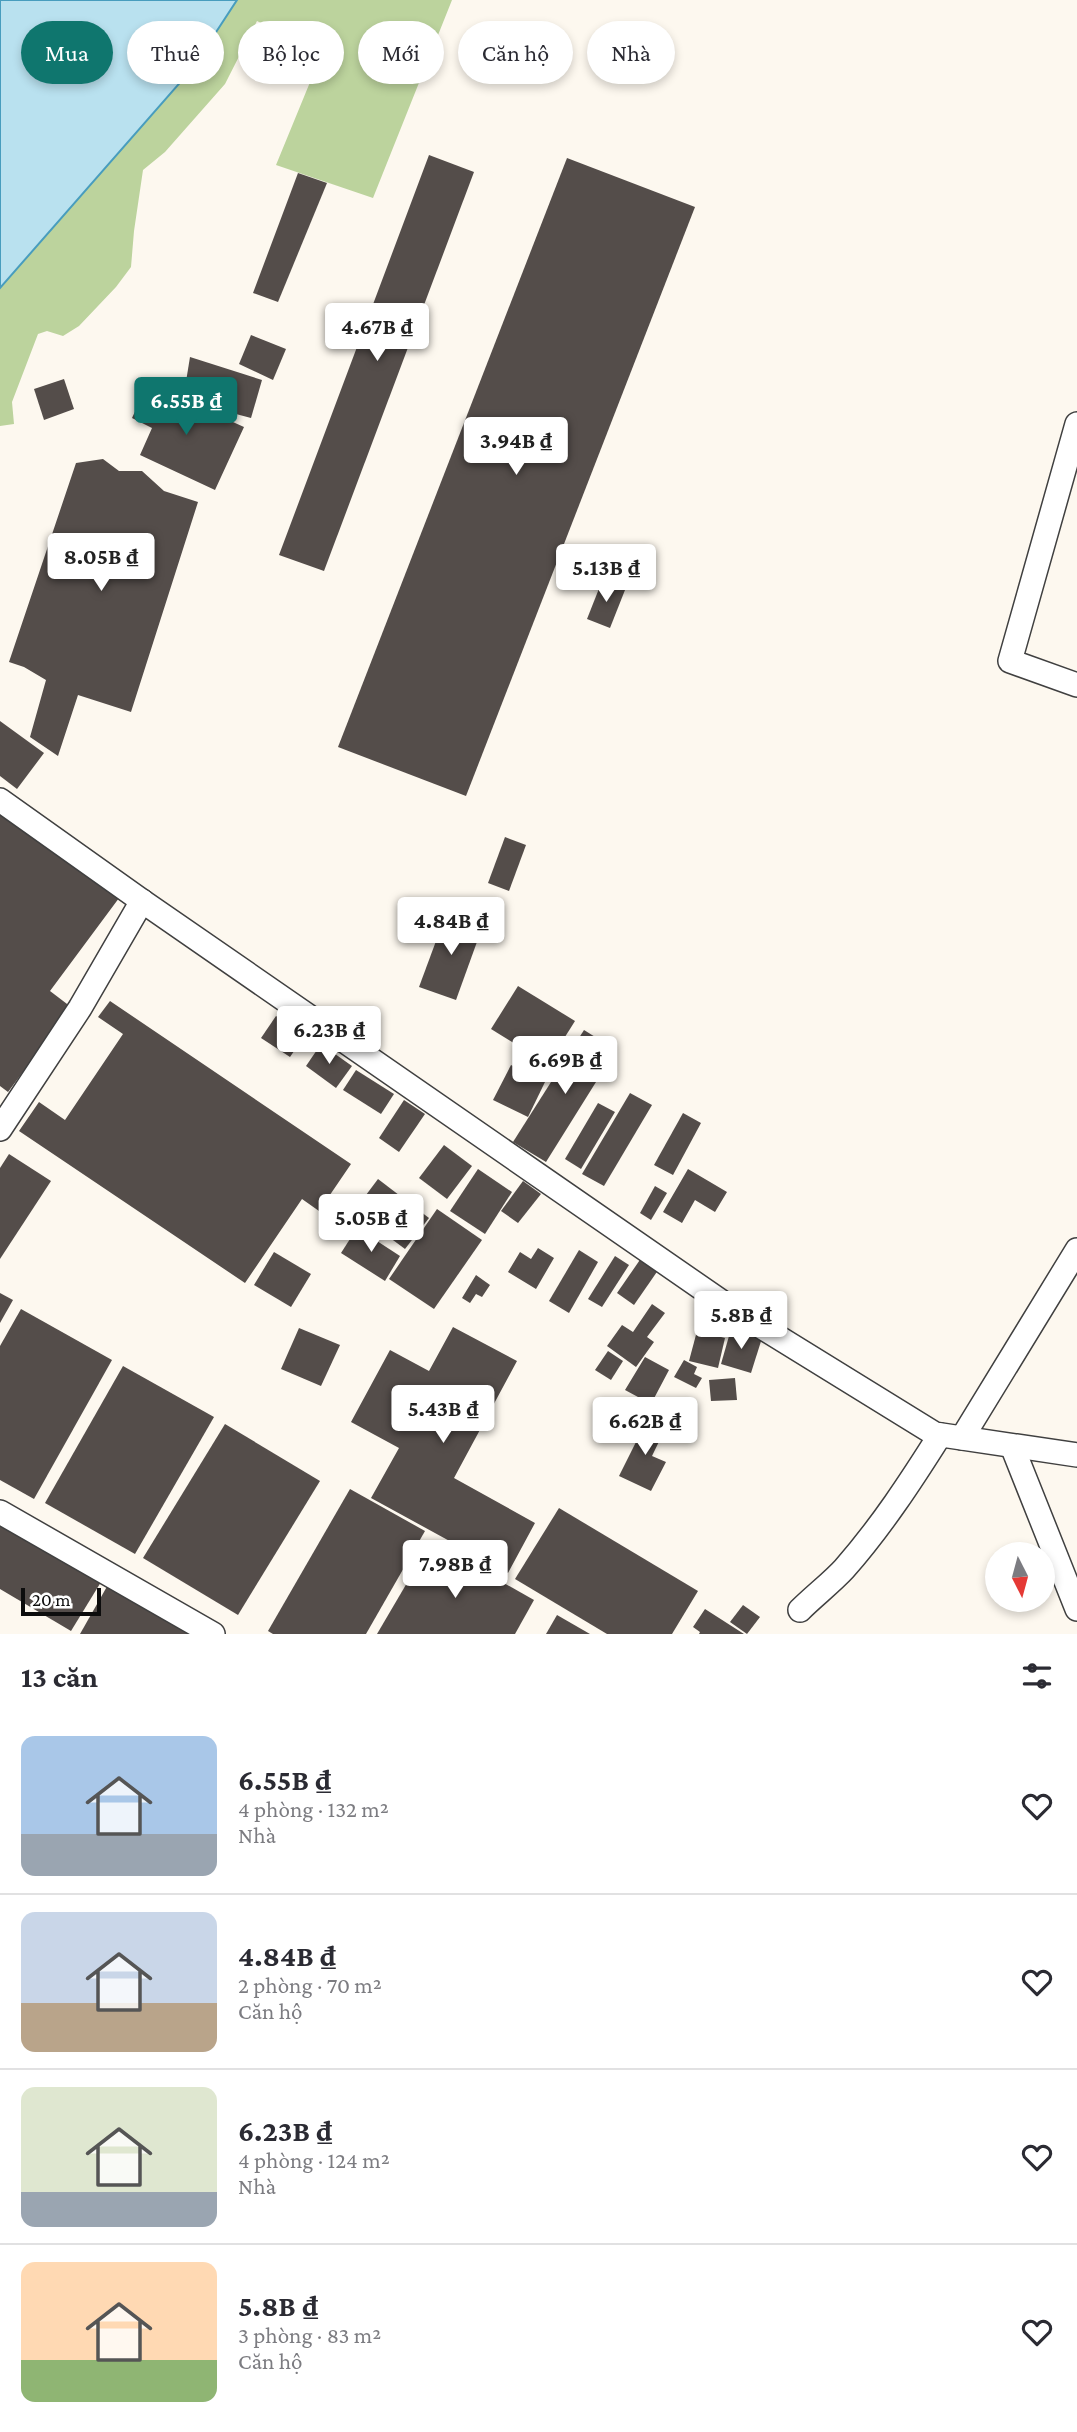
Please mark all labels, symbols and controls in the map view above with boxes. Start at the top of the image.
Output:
chip: Mua [21,21,113,84]
chip: Thuê [127,21,224,84]
chip: Bộ lọc [238,21,344,84]
chip: Mới [358,21,444,84]
chip: Căn hộ [458,21,573,84]
chip: Nhà [587,21,675,84]
pin: 4.67B ₫ [312,304,442,363]
text: 4.67B ₫ [341,313,413,339]
pin: 6.55B ₫ [121,378,251,437]
text: 6.55B ₫ [150,387,222,413]
pin: 3.94B ₫ [451,418,581,477]
text: 3.94B ₫ [480,427,552,453]
pin: 8.05B ₫ [36,534,166,593]
text: 8.05B ₫ [64,543,138,569]
pin: 5.13B ₫ [541,544,671,604]
text: 5.13B ₫ [572,554,640,580]
pin: 4.84B ₫ [386,898,516,957]
text: 4.84B ₫ [413,907,489,933]
pin: 6.23B ₫ [264,1006,394,1066]
text: 6.23B ₫ [293,1016,365,1042]
pin: 6.69B ₫ [500,1036,630,1096]
text: 6.69B ₫ [528,1046,602,1072]
pin: 5.05B ₫ [306,1194,436,1254]
text: 5.05B ₫ [335,1204,407,1230]
pin: 5.8B ₫ [684,1292,798,1351]
text: 5.8B ₫ [710,1301,772,1327]
pin: 5.43B ₫ [378,1386,508,1445]
text: 5.43B ₫ [407,1395,479,1421]
pin: 6.62B ₫ [580,1398,710,1457]
text: 6.62B ₫ [609,1407,681,1433]
pin: 7.98B ₫ [390,1540,520,1600]
north arrow [985,1542,1055,1612]
map controls [985,1542,1055,1612]
text: 7.98B ₫ [419,1550,491,1576]
scale bar [21,1585,102,1617]
text: 20 m [32,1589,71,1610]
icon: filters [1018,1657,1056,1695]
text: 13 căn [21,1660,98,1693]
text: 6.55B ₫ [238,1763,331,1796]
icon: home [77,1764,161,1848]
icon: heart [1018,1787,1056,1825]
text: 4 phòng · 132 m² [238,1796,389,1822]
text: Nhà [238,1822,276,1848]
text: 4.84B ₫ [238,1939,336,1972]
icon: home [77,1940,161,2024]
icon: heart [1018,1963,1056,2001]
text: 2 phòng · 70 m² [238,1972,382,1998]
text: Căn hộ [238,1998,303,2024]
text: 6.23B ₫ [238,2114,332,2147]
icon: home [77,2115,161,2199]
icon: heart [1018,2138,1056,2176]
text: 4 phòng · 124 m² [238,2147,390,2173]
text: Nhà [238,2173,276,2199]
text: 5.8B ₫ [238,2289,318,2322]
icon: home [77,2290,161,2374]
icon: heart [1018,2313,1056,2351]
text: 3 phòng · 83 m² [238,2322,381,2348]
text: Căn hộ [238,2348,303,2374]

